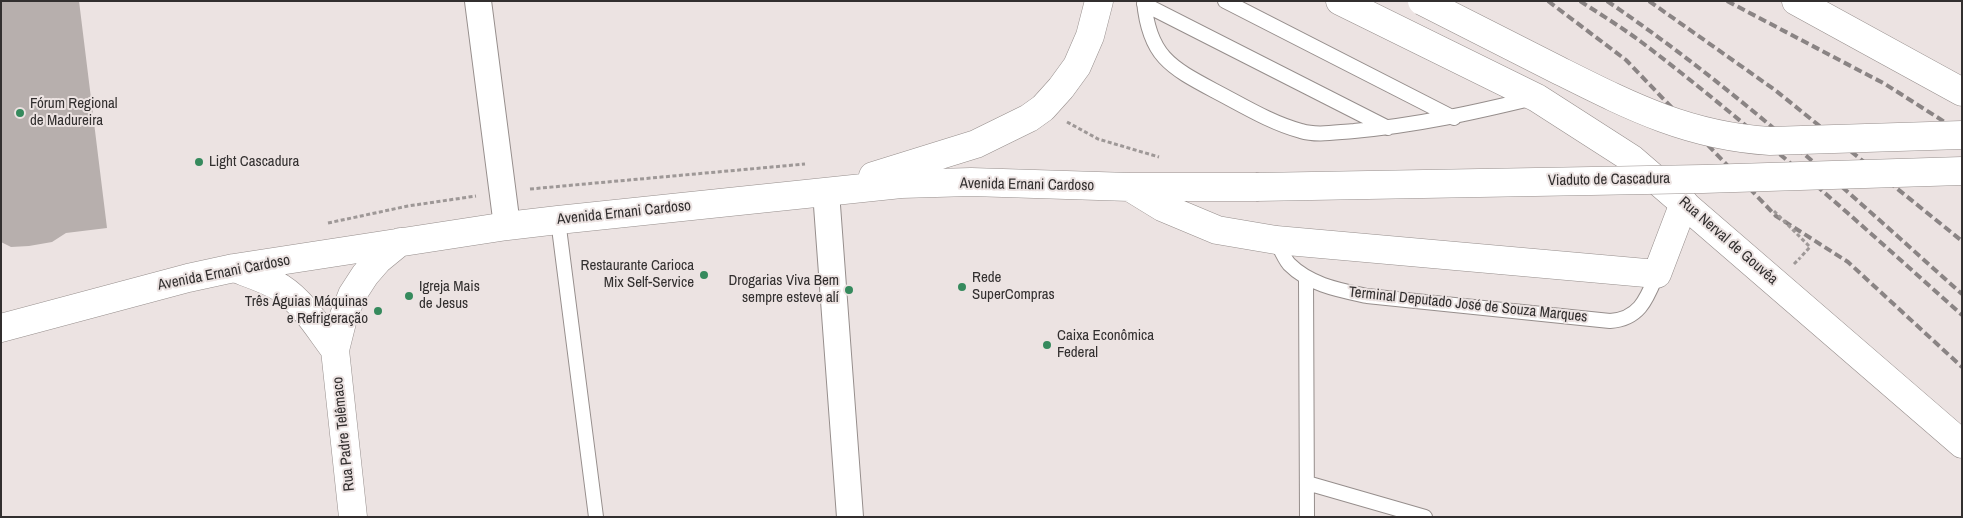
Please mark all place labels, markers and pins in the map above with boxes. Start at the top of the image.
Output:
place label: Fórum Regional de Madureira [30,95,118,130]
marker: Fórum Regional de Madureira [14,107,26,119]
place label: Light Cascadura [209,153,299,171]
marker: Light Cascadura [193,156,205,168]
place label: Restaurante Carioca Mix Self-Service [581,257,694,292]
marker: Restaurante Carioca Mix Self-Service [698,269,710,281]
place label: Rede SuperCompras [972,269,1055,304]
place label: Drogarias Viva Bem sempre esteve alí [728,272,839,307]
place label: Igreja Mais de Jesus [419,278,480,313]
marker: Rede SuperCompras [956,281,968,293]
marker: Drogarias Viva Bem sempre esteve alí [843,284,855,296]
marker: Igreja Mais de Jesus [403,290,415,302]
place label: Três Águias Máquinas e Refrigeração [245,293,368,328]
marker: Três Águias Máquinas e Refrigeração [372,305,384,317]
place label: Caixa Econômica Federal [1057,327,1154,362]
marker: Caixa Econômica Federal [1041,339,1053,351]

